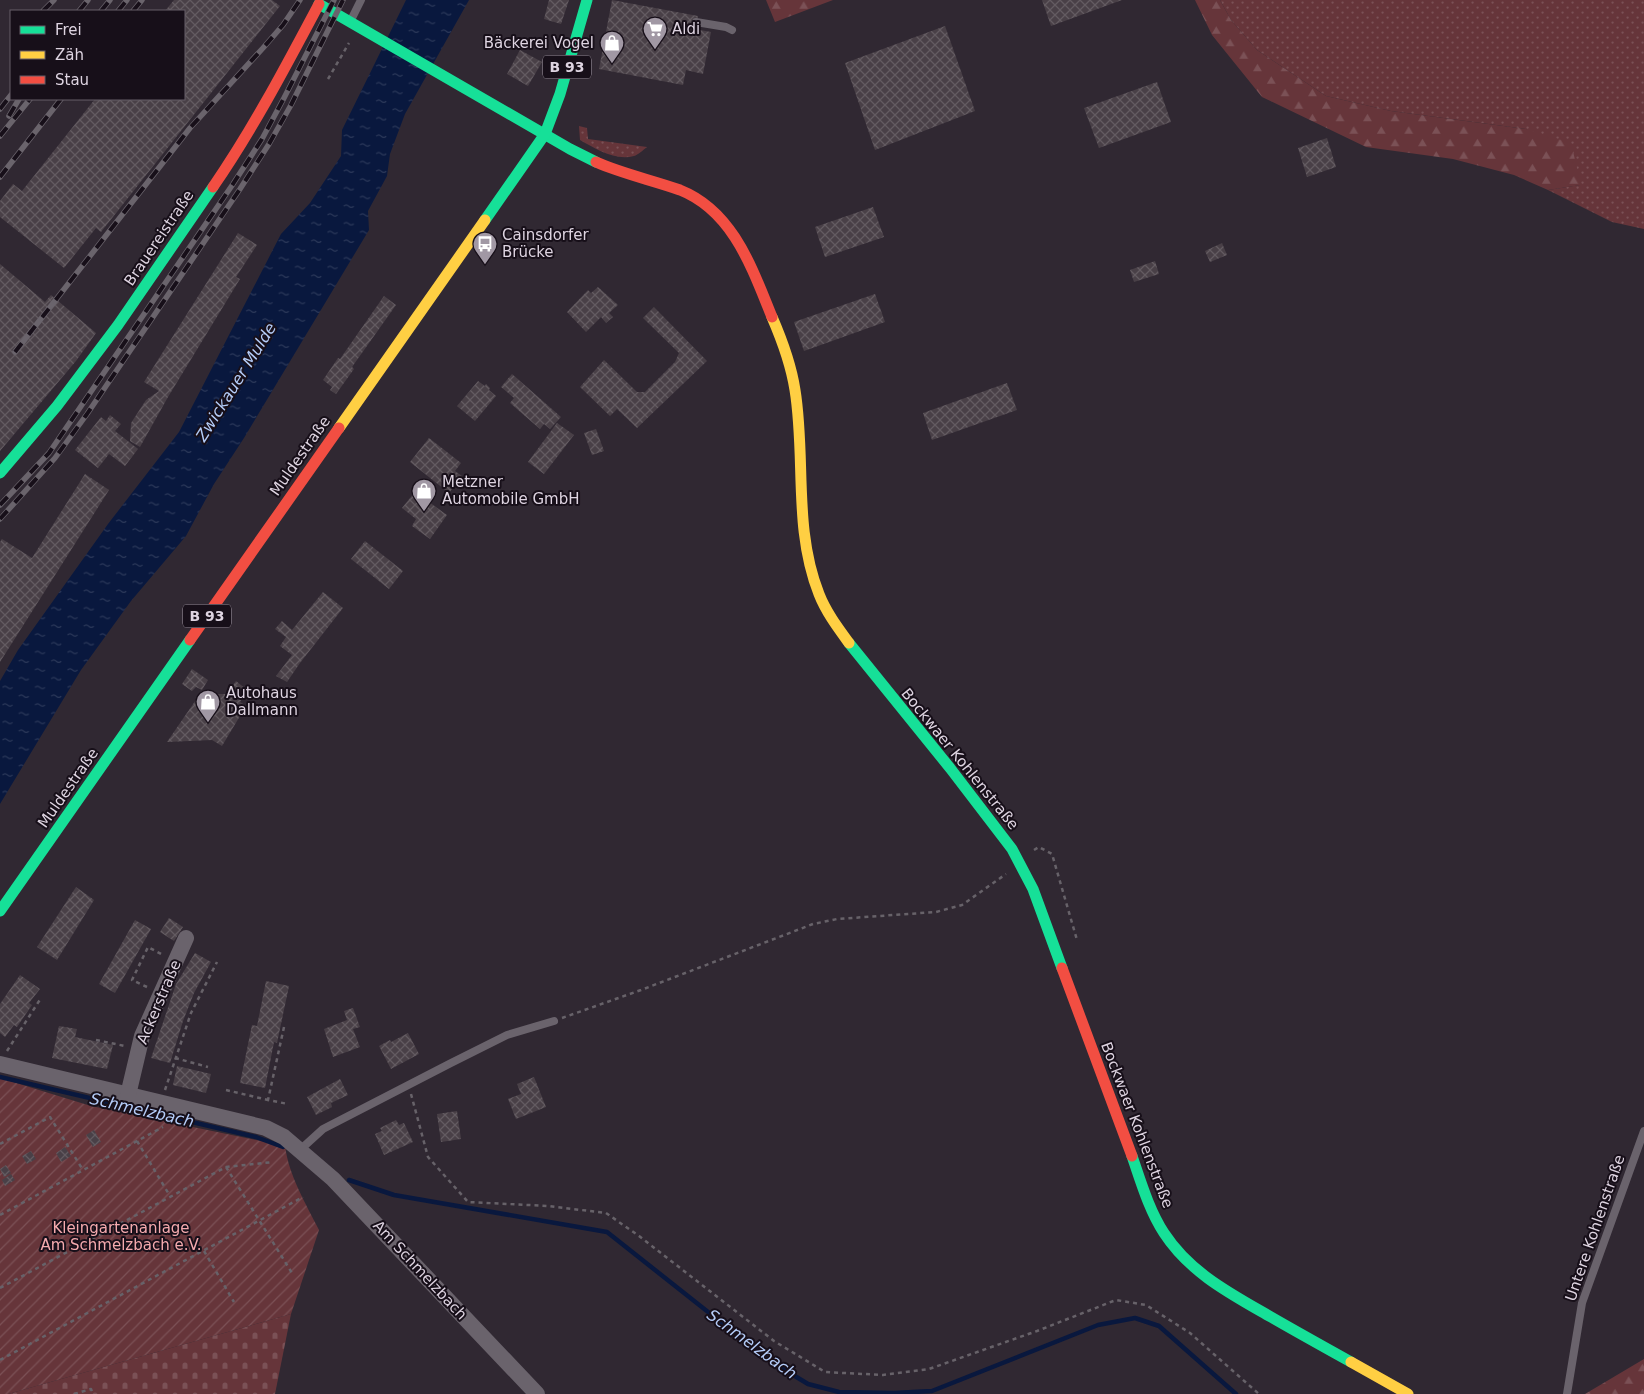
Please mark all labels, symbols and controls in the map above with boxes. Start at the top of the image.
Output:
legend [10,10,185,100]
supermarket icon: Aldi [642,16,668,50]
place label: Aldi [672,20,700,38]
text: Frei [55,21,82,39]
shop icon: Bäckerei Vogel [599,30,625,64]
place label: Bäckerei Vogel [484,34,594,52]
text: Zäh [55,46,84,64]
road number: B 93 [543,56,591,78]
text: Stau [55,71,89,89]
street label: Brauereistraße [120,187,198,289]
place label: Cainsdorfer Brücke [502,226,590,261]
bus stop icon: Cainsdorfer Brücke [472,231,498,265]
water label: Zwickauer Mulde [191,319,280,446]
street label: Muldestraße [266,413,334,499]
place label: Metzner Automobile GmbH [442,473,580,508]
shop icon: Metzner Automobile GmbH [411,478,437,512]
road number: B 93 [183,604,231,628]
place label: Autohaus Dallmann [226,684,298,719]
street label: Bockwaer Kohlenstraße [897,685,1023,833]
shop icon: Autohaus Dallmann [195,689,221,723]
street label: Muldestraße [34,745,102,831]
street label: Ackerstraße [133,957,185,1047]
street label: Bockwaer Kohlenstraße [1097,1039,1177,1211]
water label: Schmelzbach [88,1089,196,1131]
street label: Untere Kohlenstraße [1561,1152,1629,1304]
street label: Am Schmelzbach [369,1217,471,1323]
park label: Kleingartenanlage Am Schmelzbach e.V. [40,1219,202,1254]
water label: Schmelzbach [703,1305,801,1383]

